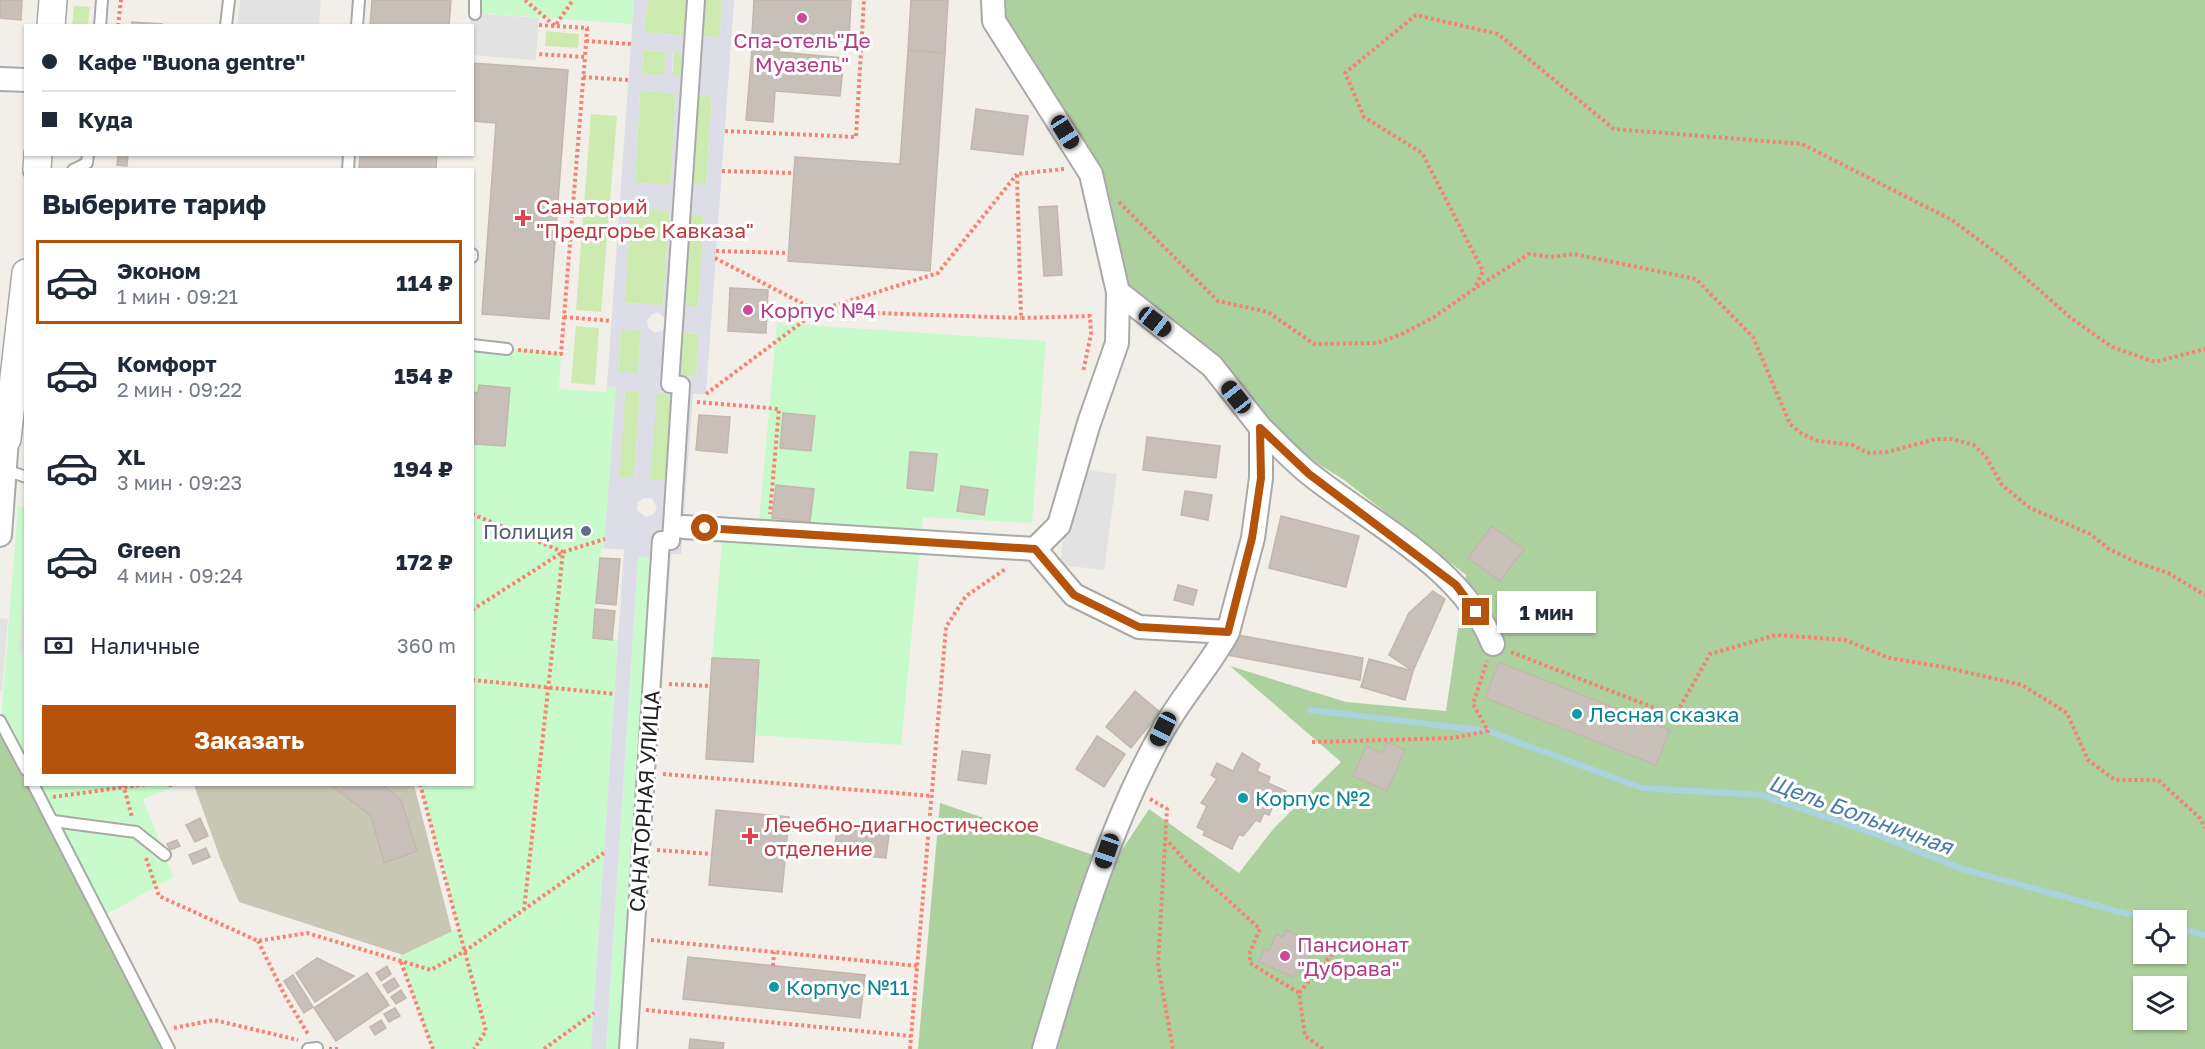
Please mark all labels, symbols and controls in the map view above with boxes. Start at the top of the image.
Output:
marker: Спа-отель"Де Муазель" [795,11,809,25]
place label: Спа-отель"Де Муазель" [733,27,871,77]
text: Кафе "Buona gentre" [78,48,305,75]
text: Куда [78,106,133,133]
car [1048,112,1082,152]
text: Выберите тариф [42,188,266,220]
place label: Санаторий "Предгорье Кавказа" [536,193,754,243]
marker: Санаторий "Предгорье Кавказа" [514,209,532,227]
icon: car [45,255,99,309]
text: Эконом [117,257,201,284]
text: 114 ₽ [396,269,453,296]
text: 1 мин · 09:21 [117,284,238,308]
place label: Корпус №4 [760,297,876,323]
marker: Корпус №4 [741,303,755,317]
car [1135,304,1175,340]
icon: car [45,348,99,402]
text: Комфорт [117,350,217,377]
text: 154 ₽ [394,362,453,389]
text: 2 мин · 09:22 [117,377,242,401]
car [1218,377,1254,417]
icon: car [45,441,99,495]
text: XL [117,443,145,470]
text: 194 ₽ [394,455,453,482]
text: 3 мин · 09:23 [117,470,242,494]
route start [691,514,718,541]
place label: Полиция [483,518,574,544]
marker: Полиция [579,524,593,538]
icon: car [45,534,99,588]
text: Green [117,536,181,563]
text: 172 ₽ [396,548,453,575]
text: 4 мин · 09:24 [117,563,243,587]
callout: 1 мин [1497,591,1596,633]
route end [1462,598,1489,625]
text: 1 мин [1519,600,1574,624]
icon: cash [42,629,75,662]
text: Наличные [90,632,200,659]
text: 360 m [397,633,456,657]
street label: САНАТОРНАЯ УЛИЦА [623,689,665,913]
place label: Лесная сказка [1589,701,1739,727]
button: Заказать [42,705,456,774]
marker: Лесная сказка [1570,707,1584,721]
car [1147,709,1179,749]
water label: Щель Больничная [1765,768,1958,860]
place label: Корпус №2 [1255,785,1371,811]
marker: Корпус №2 [1236,791,1250,805]
place label: Лечебно-диагностическое отделение [764,811,1039,861]
marker: Лечебно-диагностическое отделение [741,827,759,845]
car [1093,831,1121,871]
map controls [2133,910,2187,1030]
button: locate [2133,910,2187,964]
place label: Пансионат "Дубрава" [1297,931,1409,981]
marker: Пансионат "Дубрава" [1278,949,1292,963]
place label: Корпус №11 [786,974,910,1000]
button: layers [2133,976,2187,1030]
marker: Корпус №11 [767,980,781,994]

